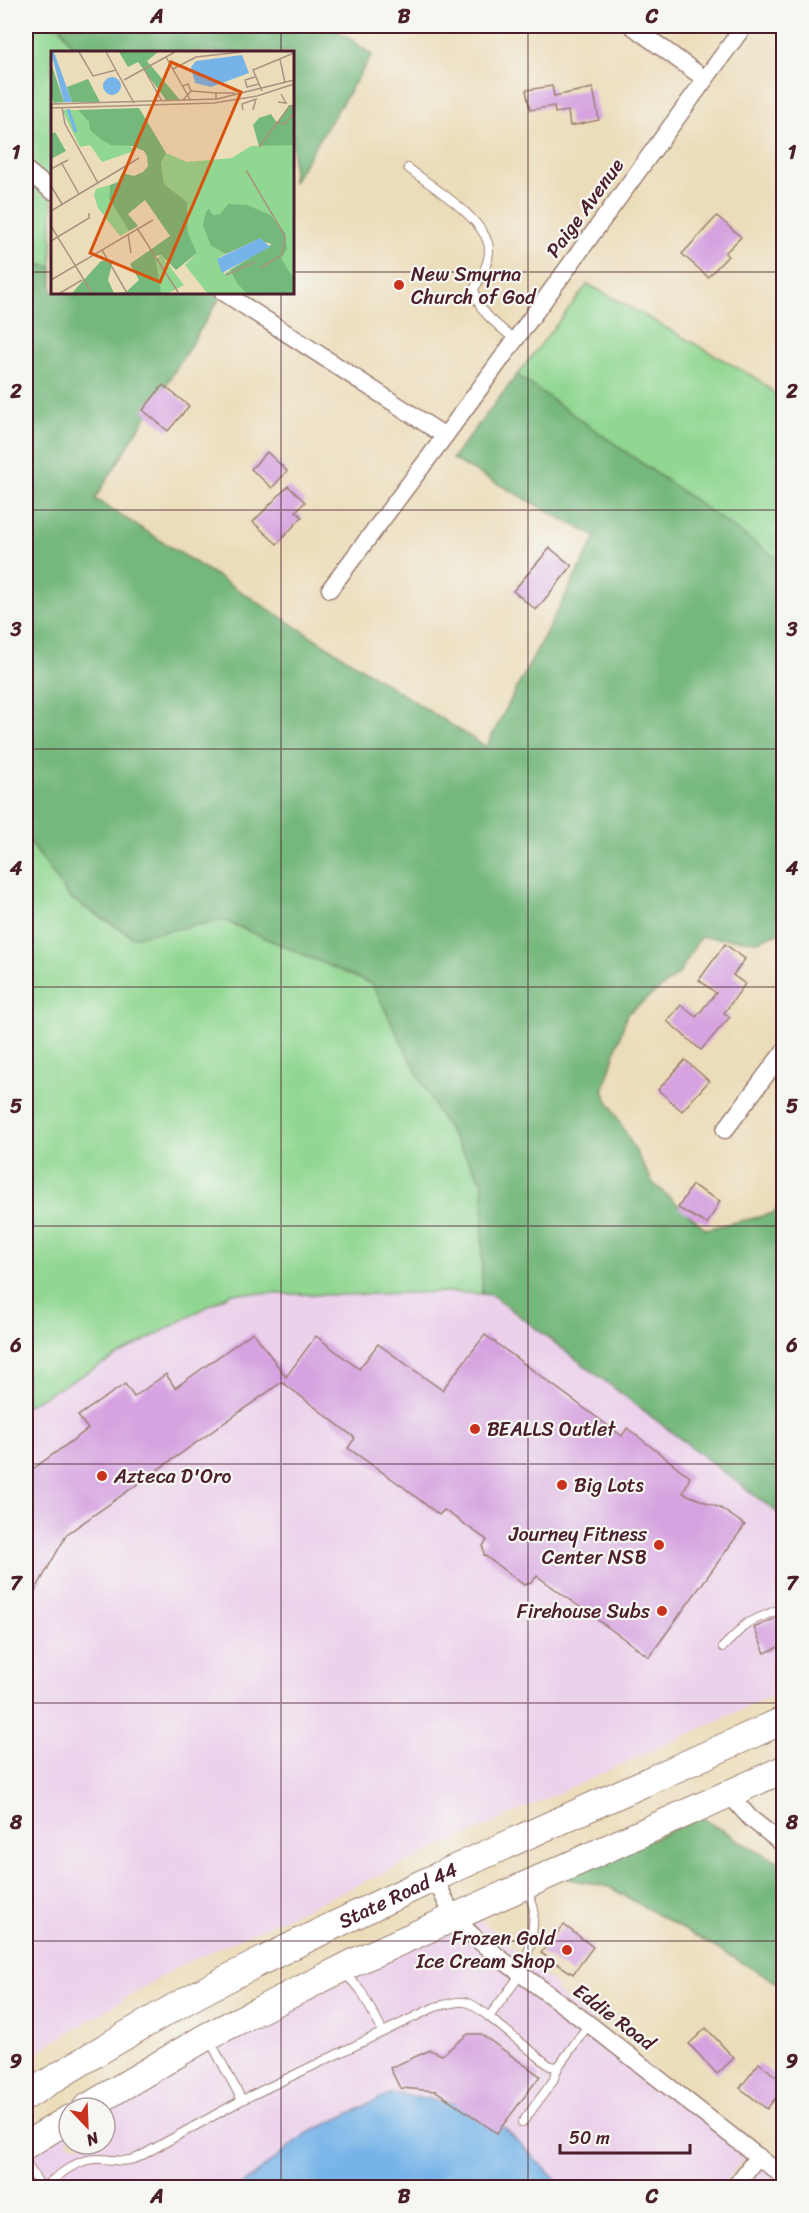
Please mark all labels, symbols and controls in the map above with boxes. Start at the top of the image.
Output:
text: A [149,0,164,34]
text: B [398,0,411,34]
text: C [645,0,659,34]
inset map [51,51,294,294]
text: 1 [12,135,21,170]
text: 1 [788,135,797,170]
street label: Paige Avenue [537,150,634,265]
place label: New Smyrna Church of God [411,257,537,315]
marker: New Smyrna Church of God [392,278,406,292]
text: 2 [9,374,22,409]
text: 2 [785,374,798,409]
text: 3 [10,612,22,647]
text: 3 [786,612,798,647]
text: 4 [9,851,23,886]
text: 4 [785,851,799,886]
text: 5 [10,1089,22,1124]
text: 5 [786,1089,798,1124]
text: 6 [9,1328,22,1363]
text: 6 [785,1328,798,1363]
place label: BEALLS Outlet [487,1412,616,1447]
marker: BEALLS Outlet [468,1422,482,1436]
place label: Azteca D'Oro [113,1459,231,1494]
place label: Big Lots [574,1468,645,1503]
marker: Azteca D'Oro [95,1469,109,1483]
marker: Big Lots [555,1478,569,1492]
place label: Journey Fitness Center NSB [508,1517,648,1575]
marker: Journey Fitness Center NSB [652,1538,666,1552]
text: 7 [10,1566,23,1601]
text: 7 [786,1566,799,1601]
place label: Firehouse Subs [517,1594,651,1629]
marker: Firehouse Subs [655,1604,669,1618]
text: 8 [9,1805,23,1840]
text: 8 [785,1805,799,1840]
street label: State Road 44 [332,1852,463,1938]
place label: Frozen Gold Ice Cream Shop [415,1921,556,1979]
marker: Frozen Gold Ice Cream Shop [560,1943,574,1957]
street label: Eddie Road [565,1974,664,2061]
text: 9 [10,2044,22,2079]
text: 9 [786,2044,798,2079]
north arrow [57,2096,117,2156]
scale bar [560,2117,690,2155]
text: 50 m [569,2122,610,2154]
text: N [81,2123,104,2155]
text: A [149,2179,164,2213]
text: B [398,2179,411,2213]
text: C [645,2179,659,2213]

